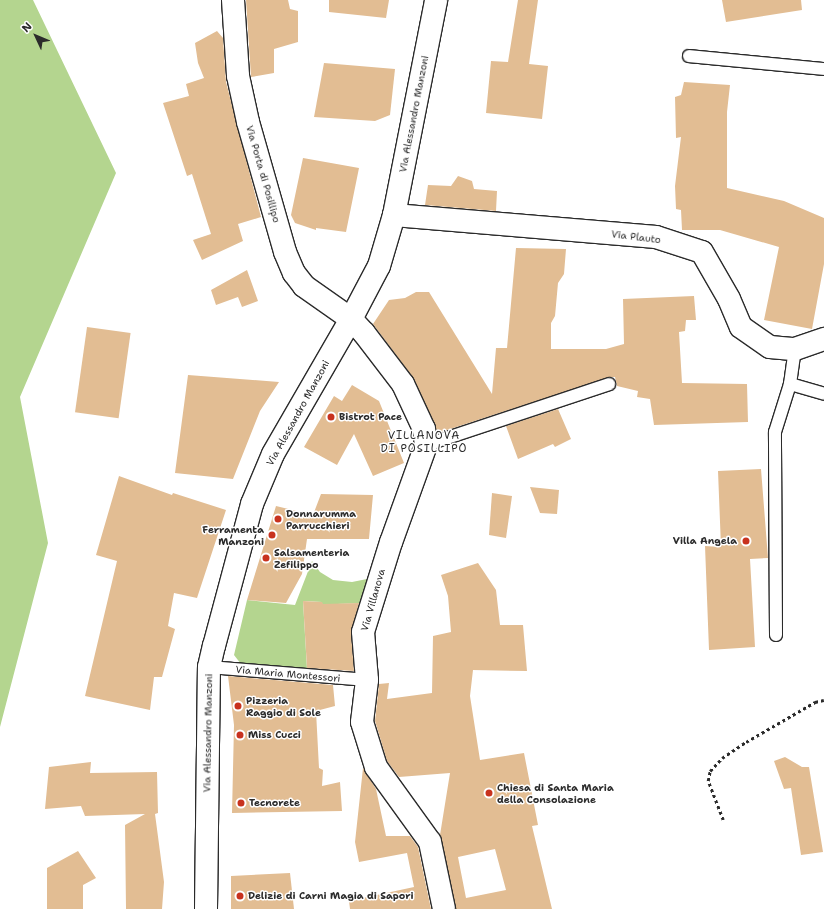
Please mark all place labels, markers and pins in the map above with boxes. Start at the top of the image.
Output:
place label: Bistrot Pace [339,411,402,423]
marker: Bistrot Pace [326,412,336,422]
place label: Donnarumma Parrucchieri [286,507,356,530]
marker: Donnarumma Parrucchieri [273,514,283,524]
place label: Ferramenta Manzoni [202,523,264,546]
marker: Ferramenta Manzoni [267,530,277,540]
place label: Villa Angela [673,535,737,547]
marker: Villa Angela [740,535,752,547]
place label: Salsamenteria Zefilippo [274,546,349,570]
marker: Salsamenteria Zefilippo [261,553,271,563]
place label: Pizzeria Raggio di Sole [246,694,321,718]
marker: Pizzeria Raggio di Sole [233,701,243,711]
place label: Miss Cucci [248,729,301,741]
marker: Miss Cucci [235,730,245,740]
place label: Chiesa di Santa Maria della Consolazione [497,781,614,804]
marker: Chiesa di Santa Maria della Consolazione [484,788,494,798]
place label: Tecnorete [249,797,300,809]
marker: Tecnorete [236,798,246,808]
place label: Delizie di Carni Magia di Sapori [248,890,414,902]
marker: Delizie di Carni Magia di Sapori [235,891,245,901]

